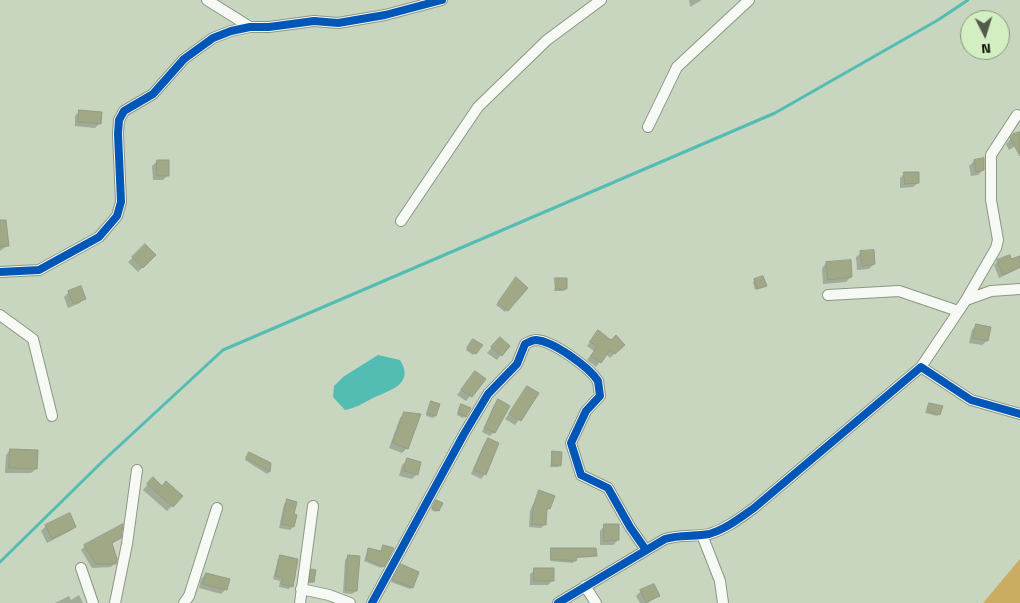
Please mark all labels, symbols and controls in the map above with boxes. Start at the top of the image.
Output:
north arrow [960,10,1010,60]
text: N [981,39,992,60]

